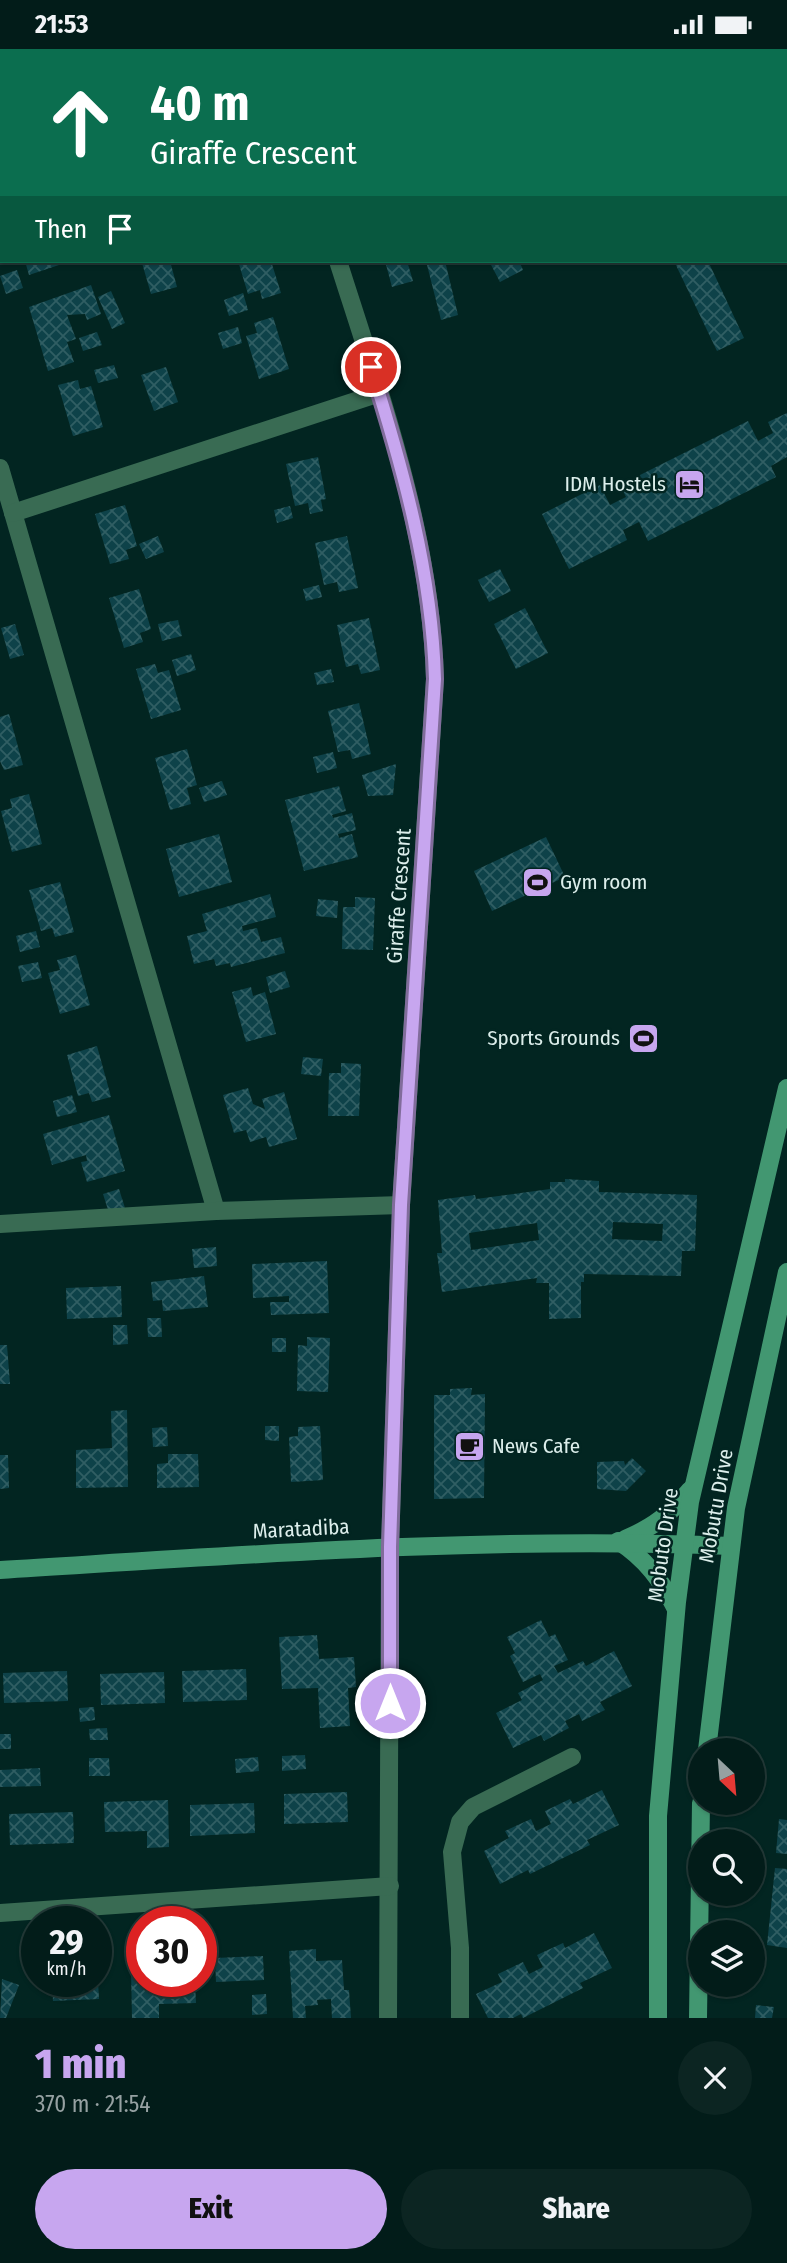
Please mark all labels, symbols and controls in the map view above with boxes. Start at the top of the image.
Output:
text: 21:53 [35,9,89,40]
text: 40 m [150,74,250,133]
icon: ahead [35,77,126,168]
text: Giraffe Crescent [150,134,357,172]
icon: arrive [101,210,139,248]
text: Then [35,214,87,245]
pin [341,337,401,397]
icon: arrive [352,348,390,386]
hotel icon: IDM Hostels [672,467,706,501]
place label: IDM Hostels [564,471,666,497]
street label: Giraffe Crescent [381,827,417,965]
sports icon: Gym room [520,865,554,899]
place label: Gym room [560,869,647,895]
sports icon: Sports Grounds [626,1021,660,1055]
place label: Sports Grounds [487,1025,620,1051]
cafe icon: News Cafe [452,1429,486,1463]
place label: News Cafe [492,1433,580,1459]
street label: Mobutu Drive [693,1447,739,1565]
street label: Mobuto Drive [642,1486,684,1604]
street label: Maratadiba [252,1513,350,1545]
position arrow [353,1666,427,1740]
north arrow [688,1738,765,1815]
map controls [688,1738,765,1997]
button: search [688,1829,765,1906]
speed limit sign: 30 [126,1906,217,1997]
button: layers [688,1920,765,1997]
text: 29 [49,1921,84,1963]
text: km/h [46,1958,87,1980]
text: 1 min [35,2039,126,2089]
button: close [678,2041,752,2115]
text: 370 m · 21:54 [35,2090,150,2118]
button: Exit [35,2169,387,2249]
button: Share [401,2169,752,2249]

